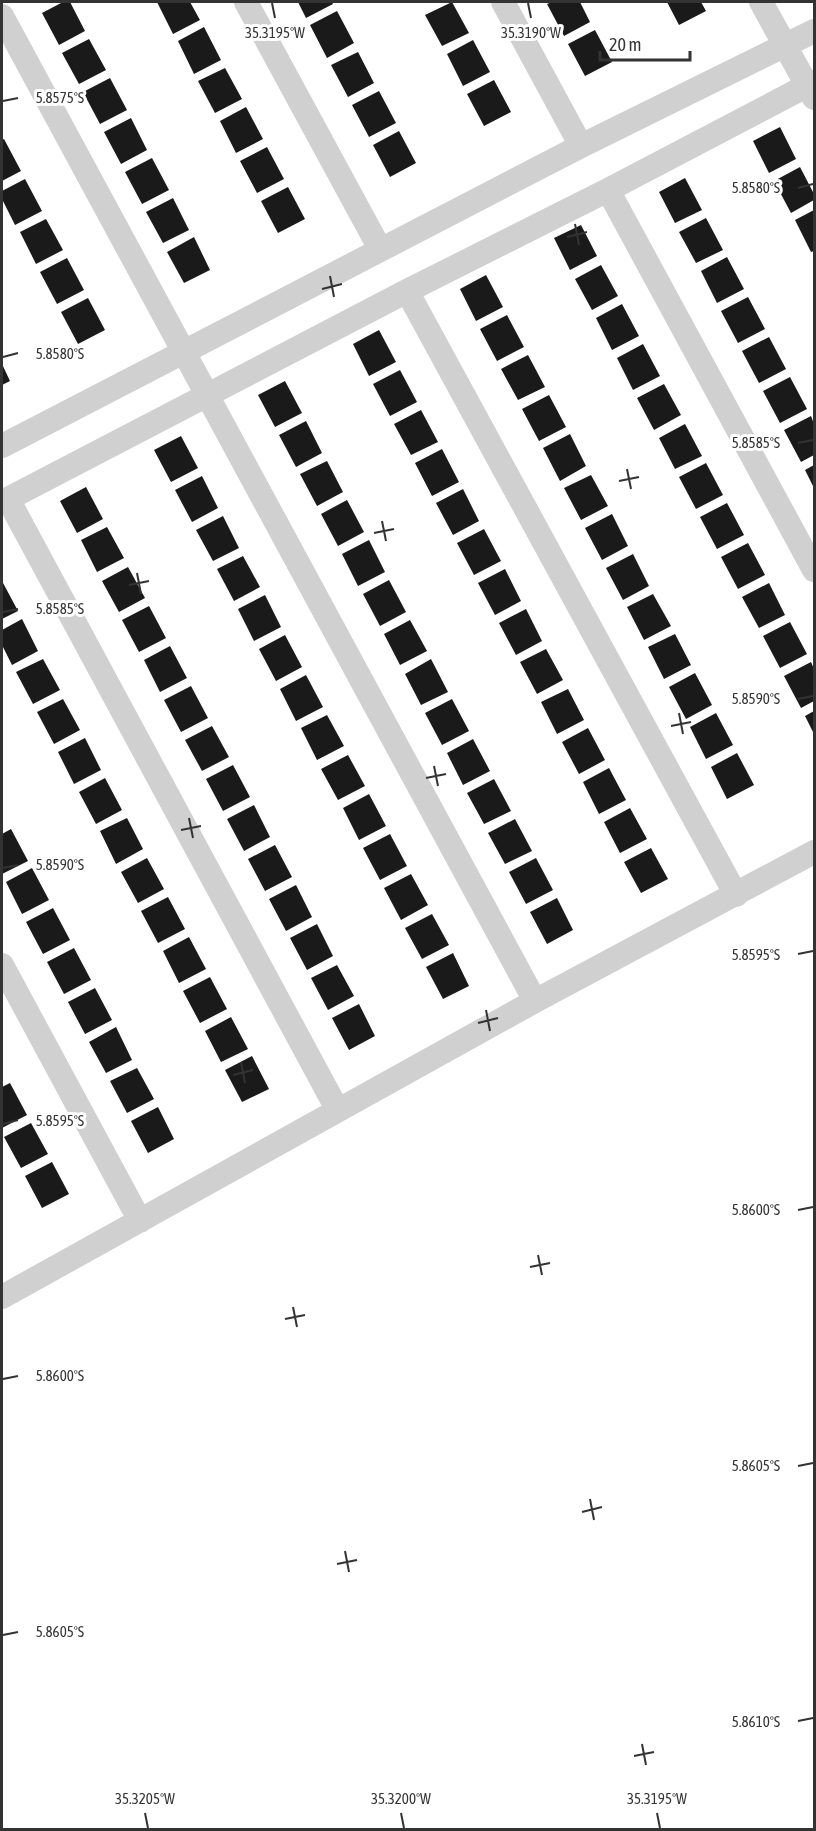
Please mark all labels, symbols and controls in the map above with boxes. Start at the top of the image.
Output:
text: 35.3195°W [245,24,305,41]
text: 35.3190°W [501,24,561,41]
scale bar [600,24,690,62]
text: 20 m [609,34,641,55]
text: 5.8575°S [36,89,84,106]
text: 5.8580°S [732,179,780,196]
text: 5.8580°S [36,345,84,362]
text: 5.8585°S [732,434,780,451]
text: 5.8585°S [36,600,84,617]
text: 5.8590°S [732,690,780,707]
text: 5.8590°S [36,856,84,873]
text: 5.8595°S [732,946,780,963]
text: 5.8595°S [36,1112,84,1129]
text: 5.8600°S [732,1201,780,1218]
text: 5.8600°S [36,1367,84,1384]
text: 5.8605°S [732,1457,780,1474]
text: 5.8605°S [36,1623,84,1640]
text: 5.8610°S [732,1713,780,1730]
text: 35.3205°W [115,1790,175,1807]
text: 35.3200°W [371,1790,431,1807]
text: 35.3195°W [627,1790,687,1807]

